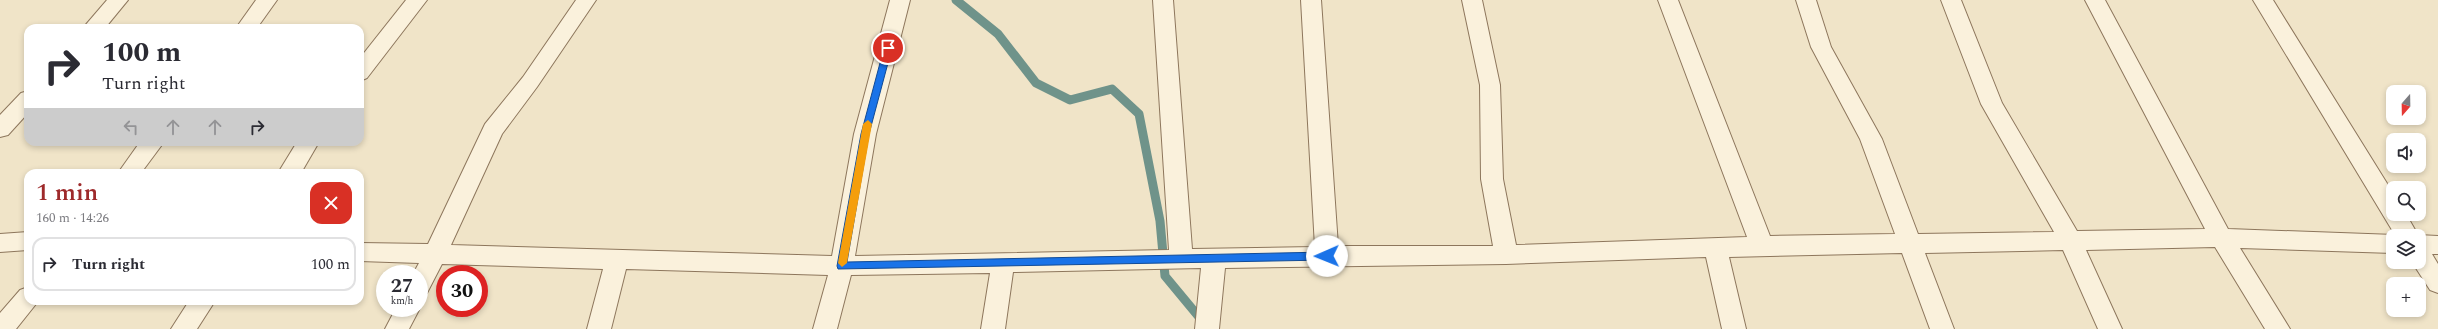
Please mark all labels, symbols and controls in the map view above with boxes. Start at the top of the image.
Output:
text: 100 m [102,31,181,74]
pin [871,31,905,65]
icon: arrive [877,37,899,59]
icon: right [36,40,88,92]
text: Turn right [102,70,185,97]
north arrow [2386,85,2426,125]
map controls [2386,85,2426,317]
icon: left [120,116,142,138]
icon: ahead [162,116,184,138]
icon: ahead [204,116,226,138]
icon: right [246,116,268,138]
button: sound [2386,133,2426,173]
text: 1 min [36,175,98,211]
button: search [2386,181,2426,221]
button: close [310,182,352,224]
text: 160 m · 14:26 [36,208,109,228]
button: layers [2386,229,2426,269]
position arrow [1306,235,1348,277]
icon: right [38,253,60,275]
text: Turn right [72,253,145,276]
text: 100 m [311,253,350,276]
speed limit sign: 30 [436,265,488,317]
text: 27 [391,271,413,301]
button: + [2386,277,2426,317]
text: km/h [391,293,413,309]

